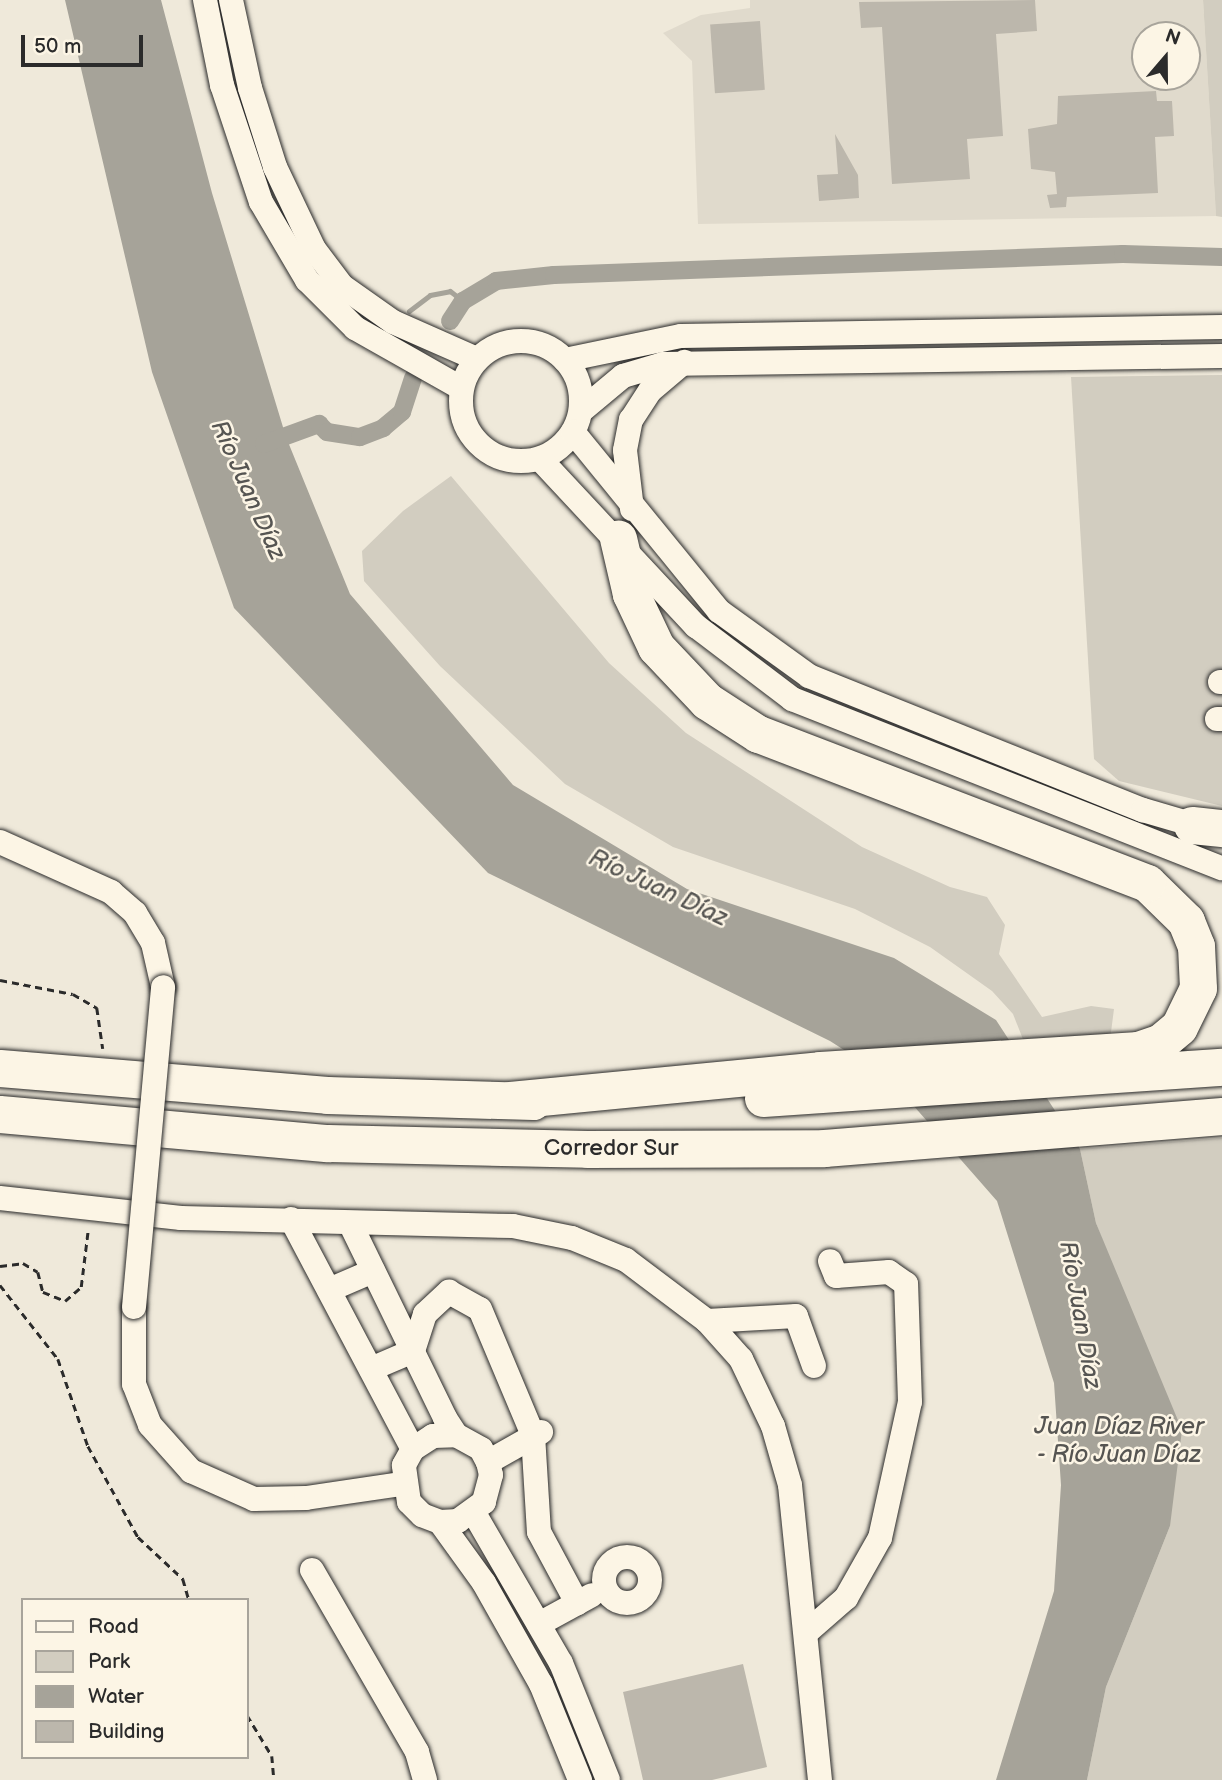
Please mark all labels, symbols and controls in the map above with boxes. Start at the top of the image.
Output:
scale bar [24,21,147,65]
north arrow [1131,21,1201,91]
text: N [1162,24,1183,51]
text: 50 m [34,34,81,59]
water label: Río Juan Díaz [204,415,292,565]
water label: Río Juan Díaz [584,843,732,933]
street label: Corredor Sur [544,1134,678,1162]
water label: Río Juan Díaz [1053,1238,1107,1392]
water label: Juan Díaz River - Río Juan Díaz [1034,1413,1204,1469]
legend [21,1598,248,1759]
text: Road [88,1614,139,1639]
text: Park [88,1649,130,1674]
text: Water [88,1684,144,1709]
text: Building [88,1719,164,1744]

